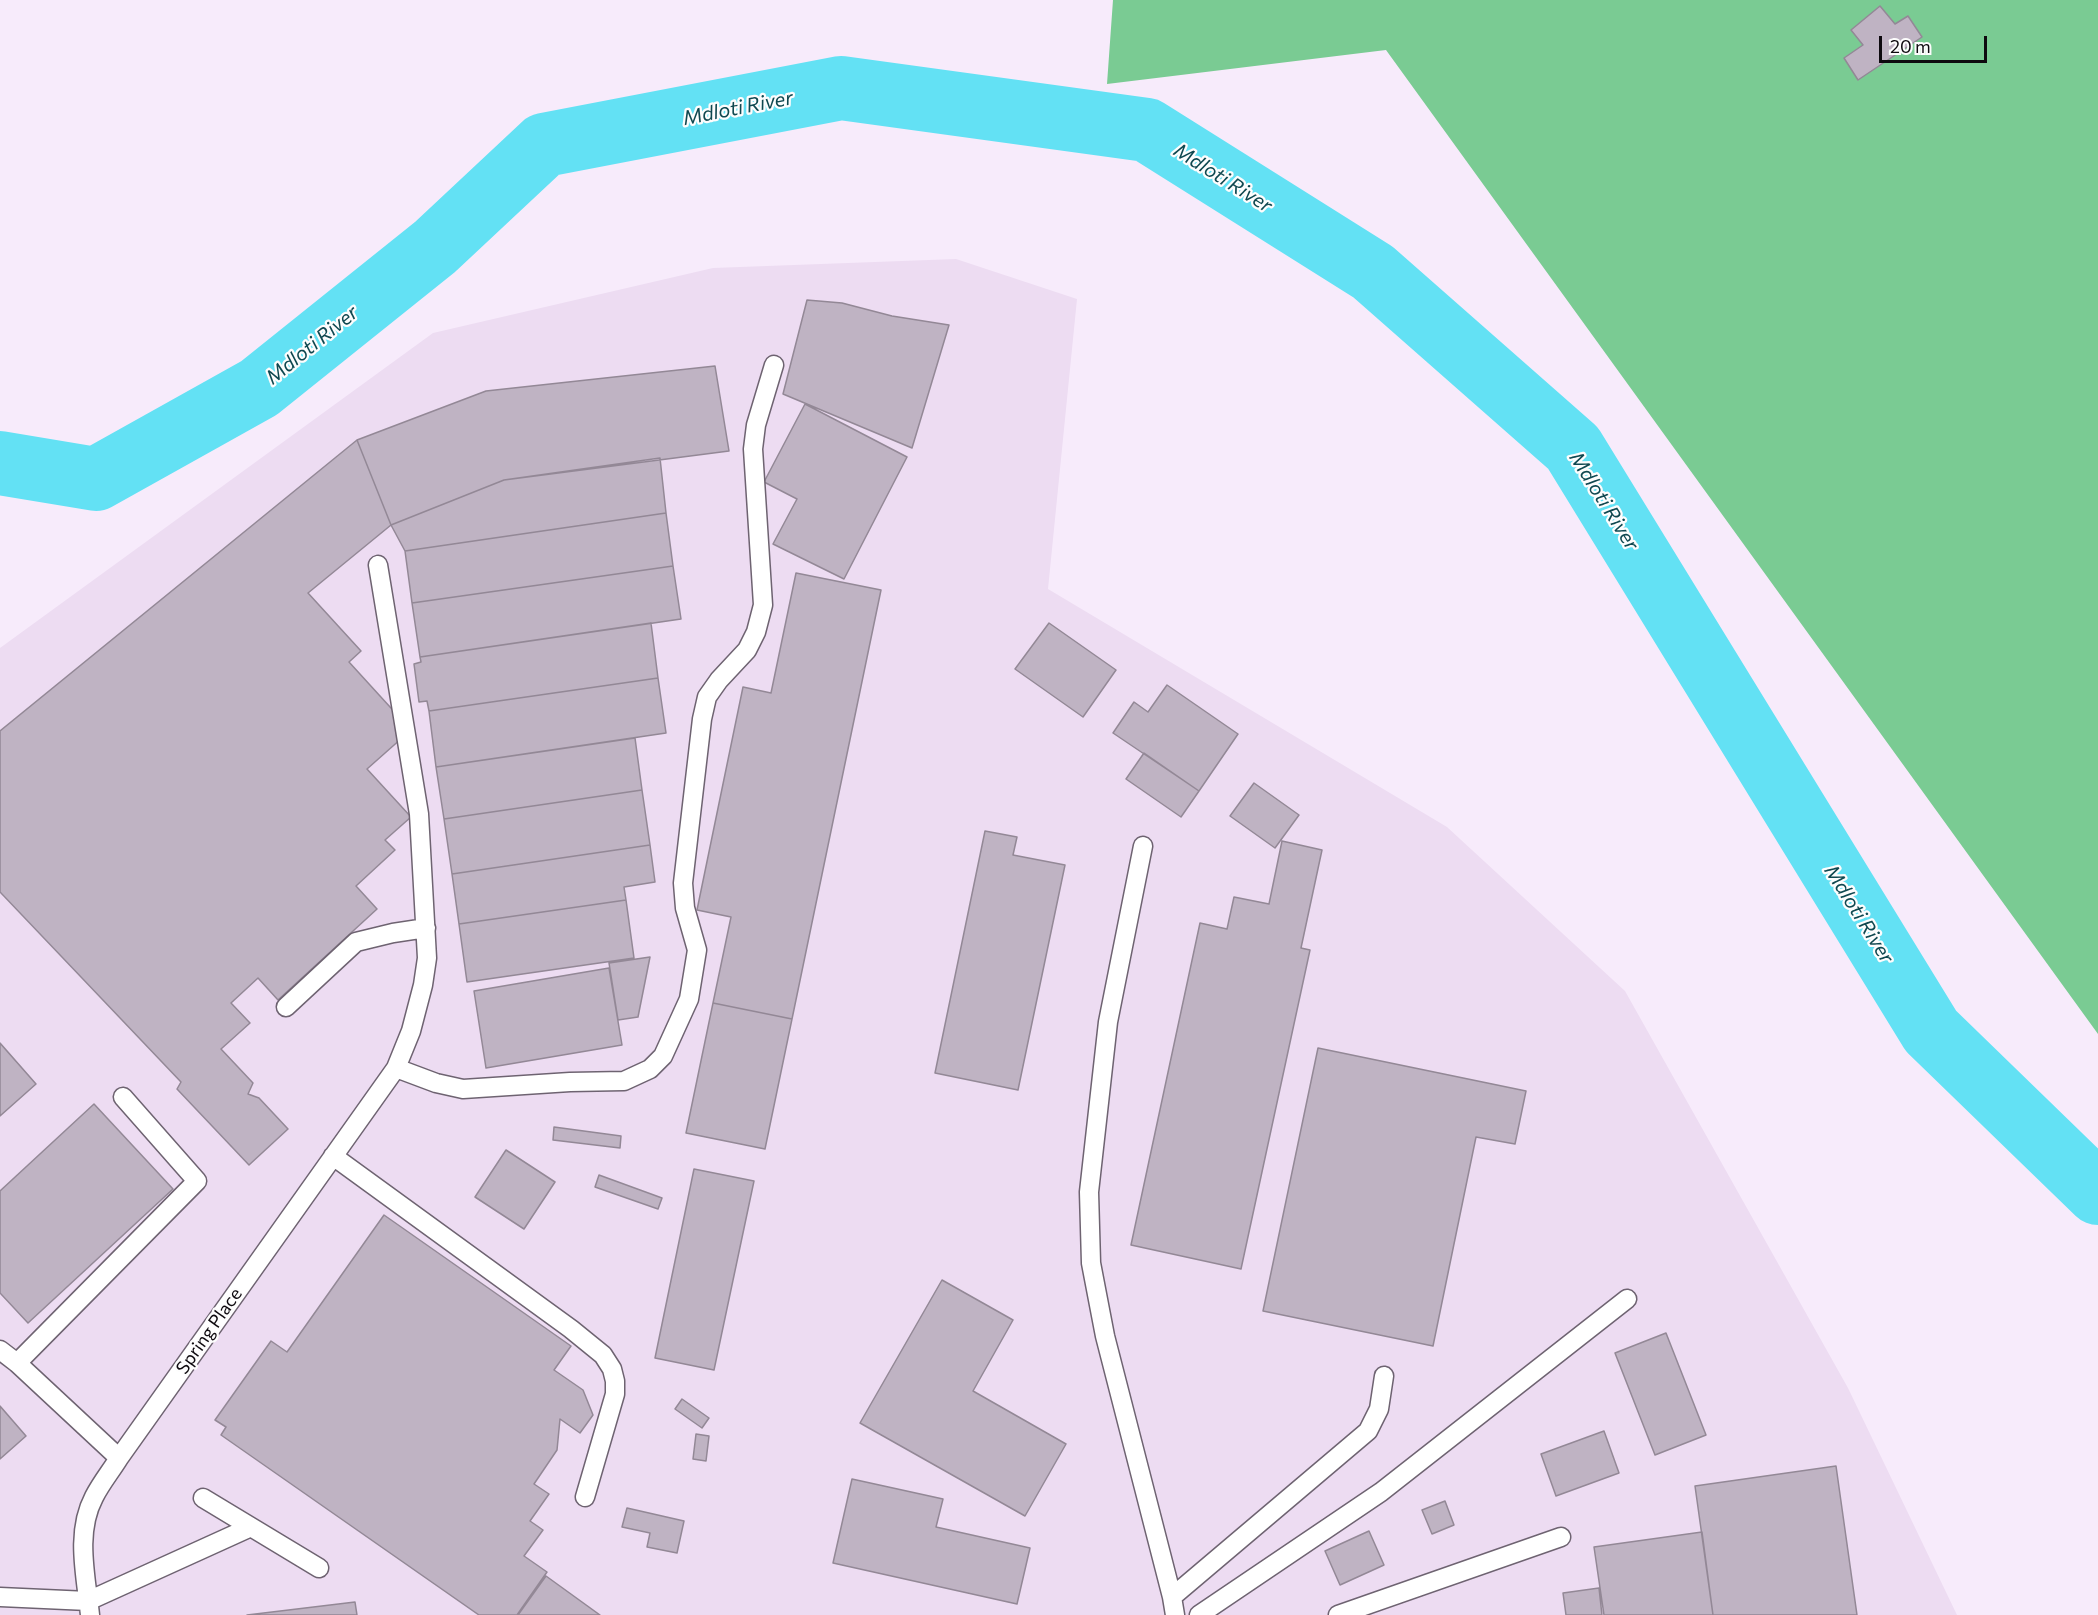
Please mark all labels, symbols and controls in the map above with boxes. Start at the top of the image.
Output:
scale bar [1882,24,1990,62]
text: 20 m [1890,35,1931,57]
water label: Mdloti River [681,86,795,130]
water label: Mdloti River [1169,138,1277,218]
water label: Mdloti River [261,301,363,389]
water label: Mdloti River [1564,447,1644,555]
water label: Mdloti River [1819,860,1899,968]
street label: Spring Place [171,1284,247,1378]

